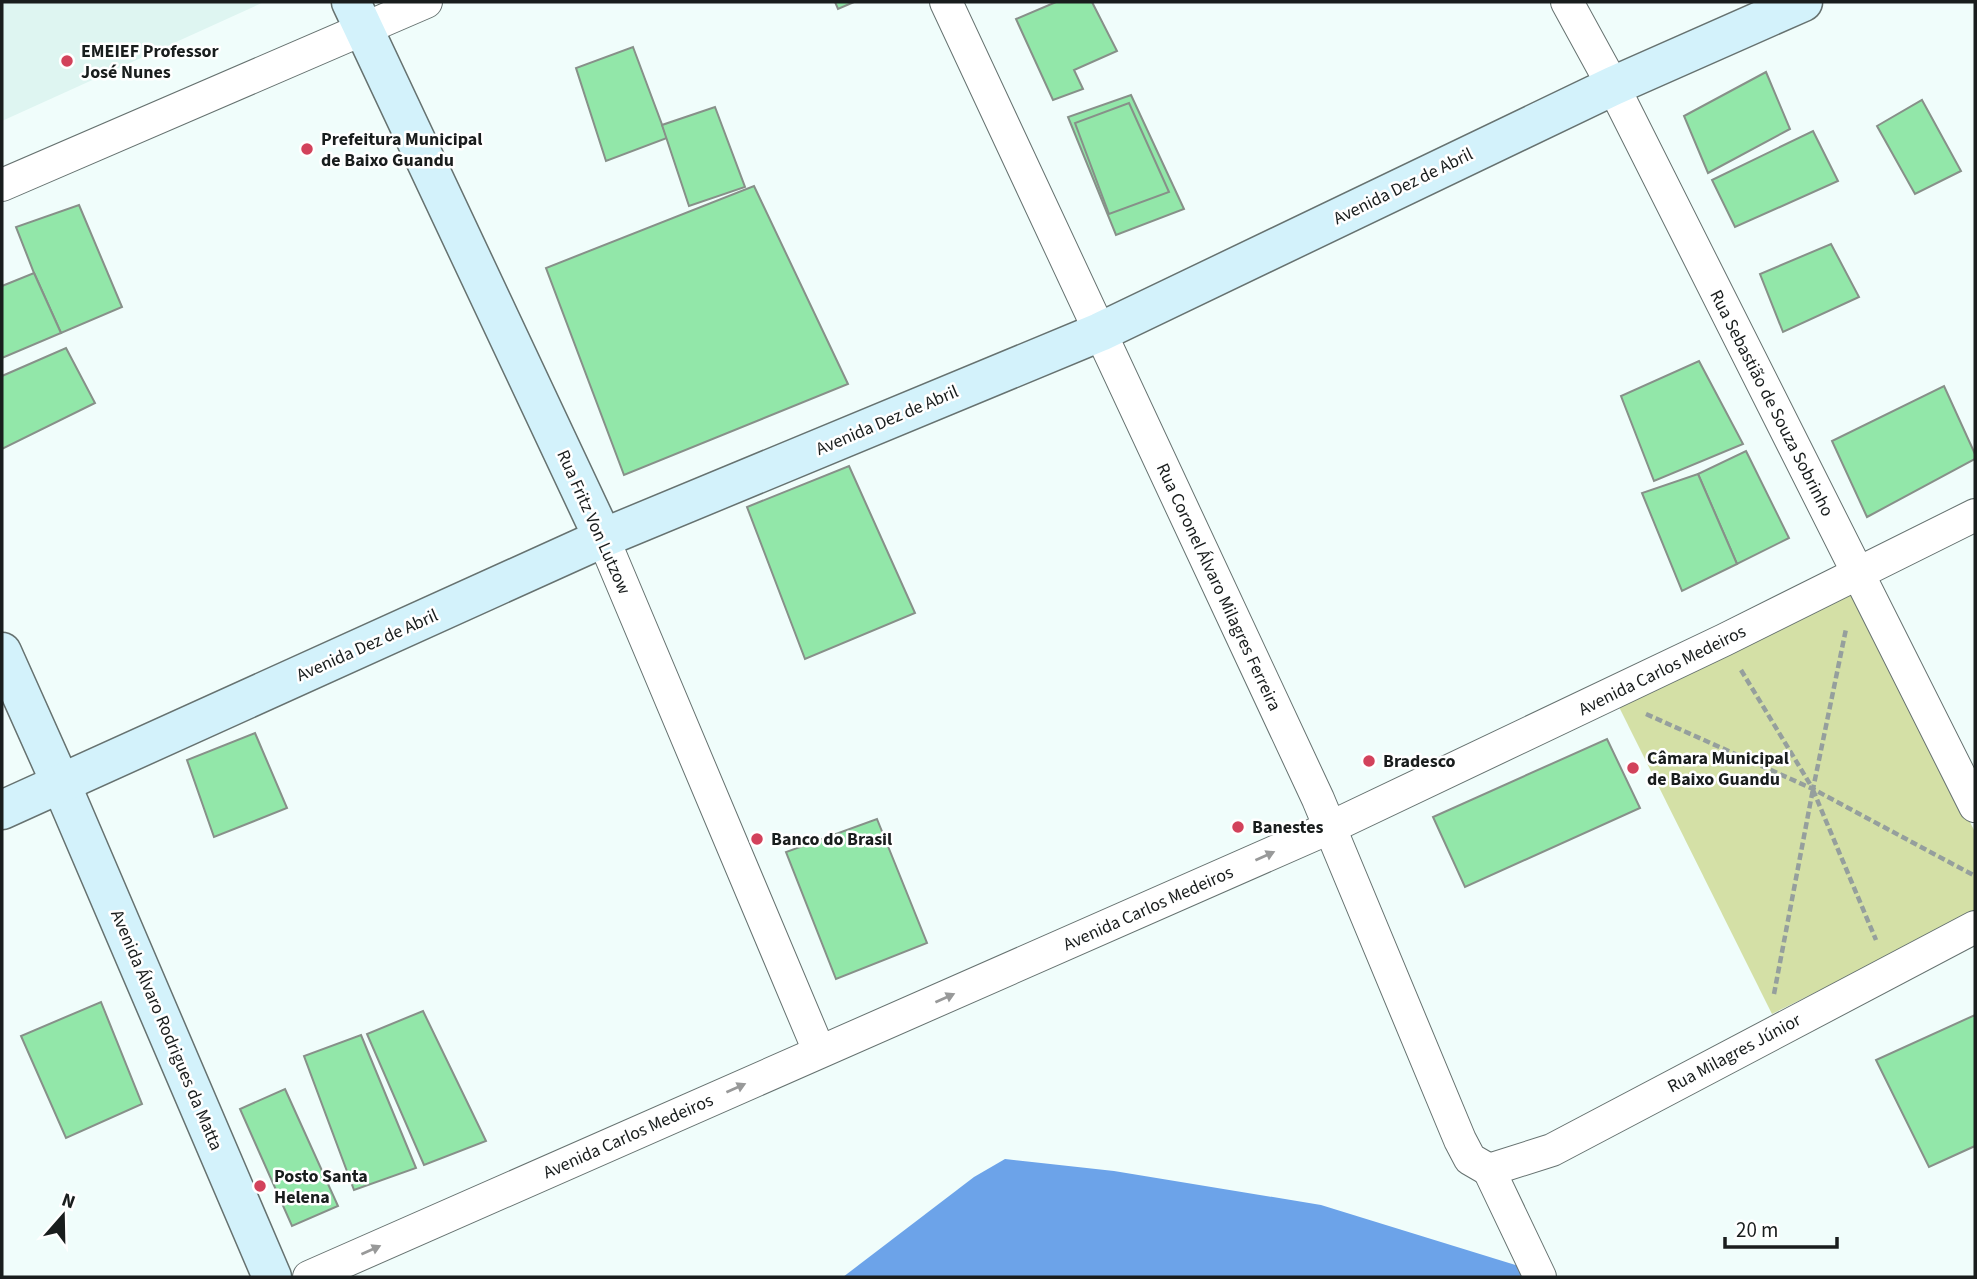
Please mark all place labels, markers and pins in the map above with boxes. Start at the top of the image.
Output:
place label: EMEIEF Professor José Nunes [81,39,220,85]
marker: EMEIEF Professor José Nunes [59,53,75,69]
place label: Prefeitura Municipal de Baixo Guandu [321,127,482,173]
marker: Prefeitura Municipal de Baixo Guandu [299,141,315,157]
place label: Câmara Municipal de Baixo Guandu [1647,746,1789,792]
place label: Bradesco [1383,749,1456,774]
marker: Bradesco [1361,753,1377,769]
marker: Câmara Municipal de Baixo Guandu [1625,760,1641,776]
place label: Banestes [1252,815,1323,840]
marker: Banestes [1230,819,1246,835]
place label: Banco do Brasil [771,827,892,852]
marker: Banco do Brasil [749,831,765,847]
place label: Posto Santa Helena [274,1164,368,1210]
marker: Posto Santa Helena [252,1178,268,1194]

